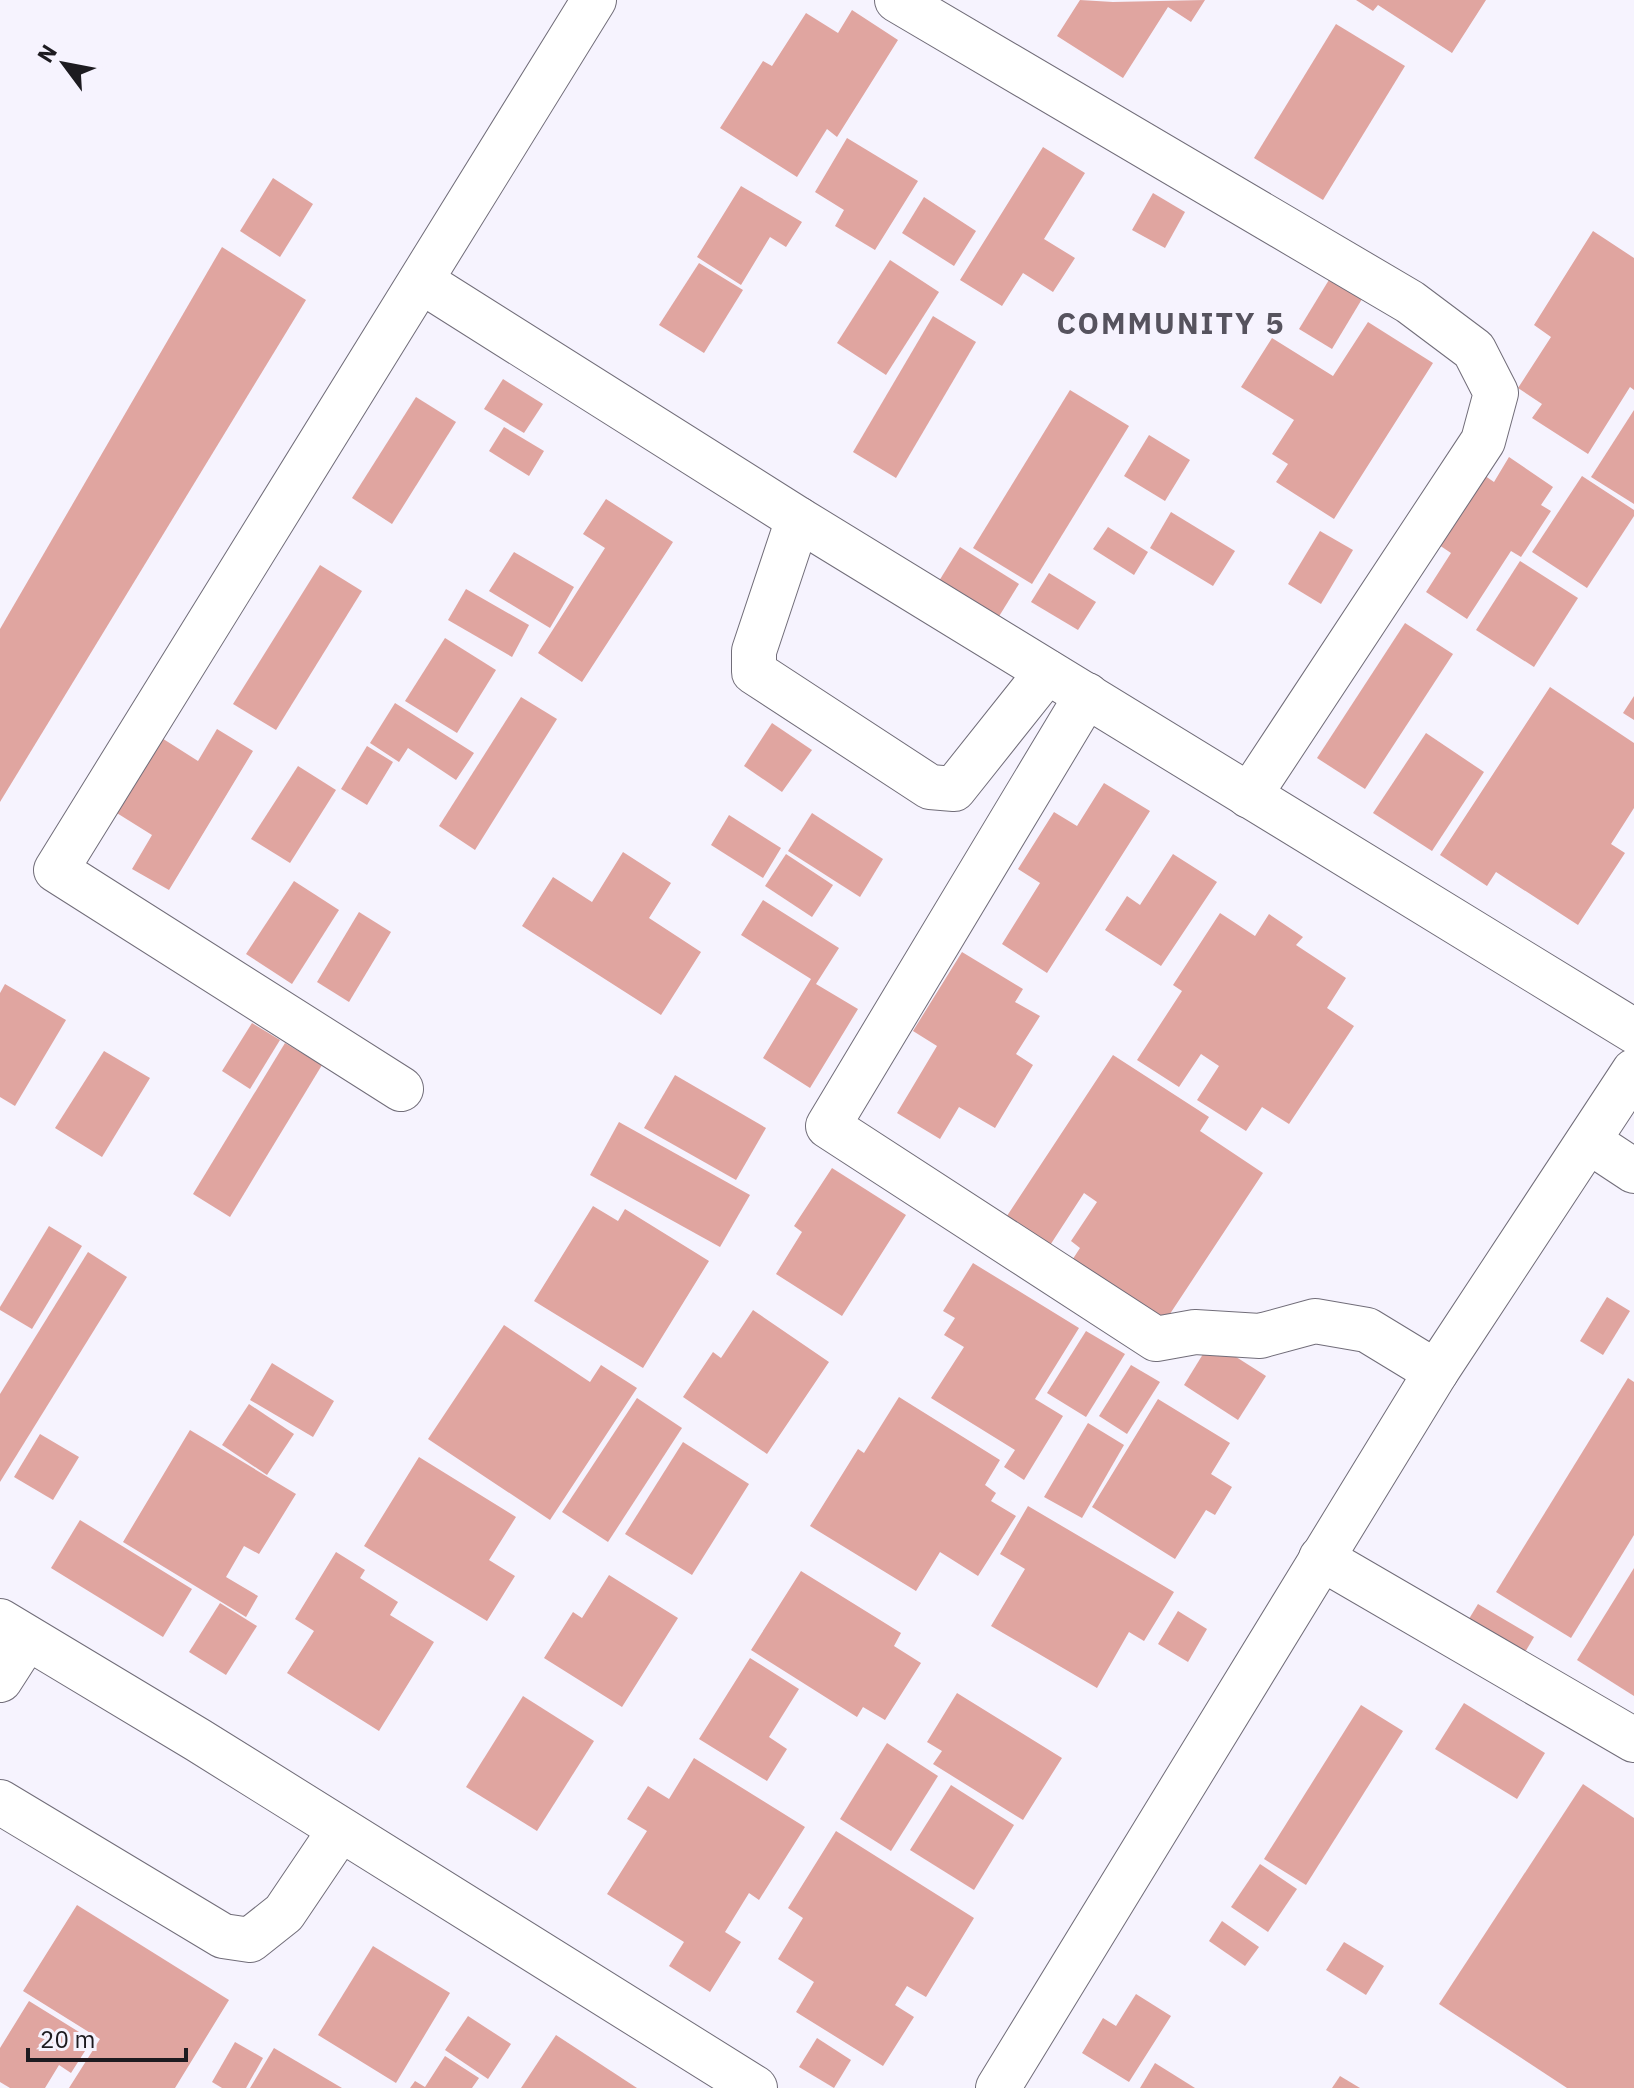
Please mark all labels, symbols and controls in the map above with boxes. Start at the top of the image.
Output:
north arrow [24,24,104,104]
text: N [30,39,63,68]
district label: COMMUNITY 5 [1056,303,1286,342]
scale bar [28,2012,186,2062]
text: 20 m [40,2023,95,2055]

